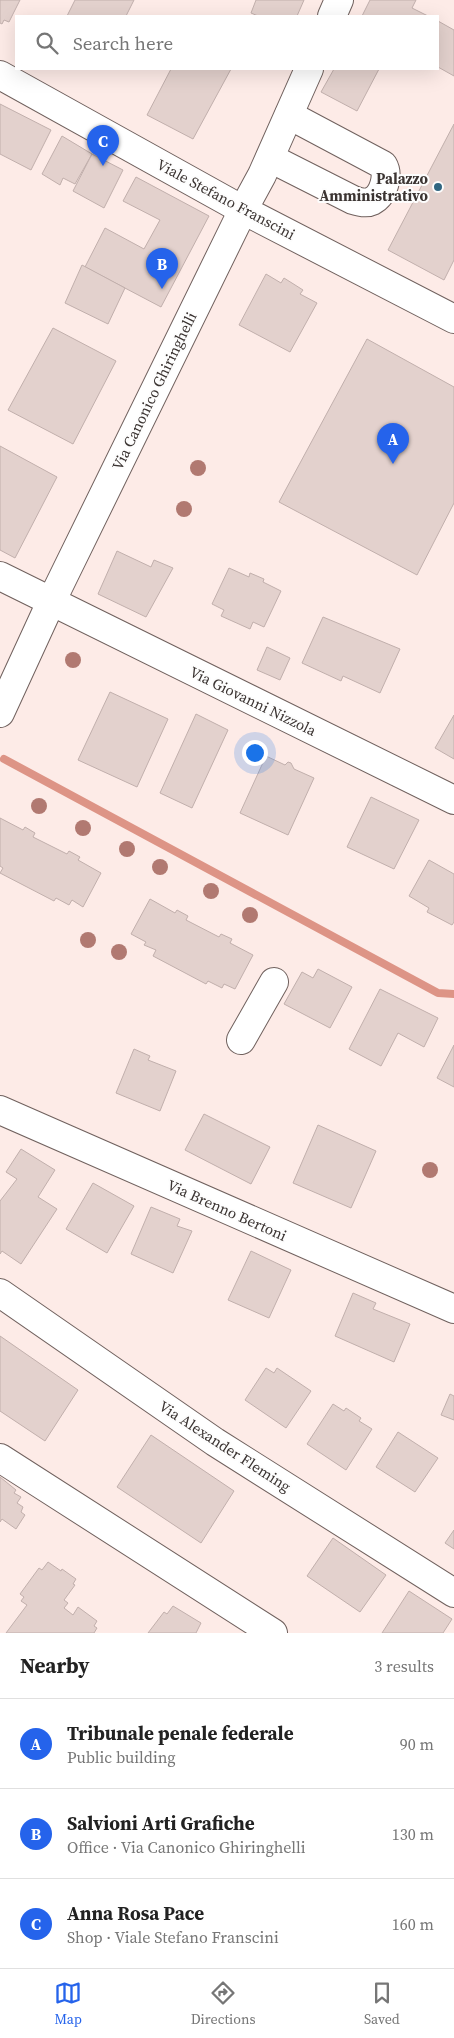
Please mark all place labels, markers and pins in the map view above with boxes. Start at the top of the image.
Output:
pin: C [87,125,119,166]
place label: Palazzo Amministrativo [319,168,429,206]
marker: Palazzo Amministrativo [432,181,444,193]
pin: B [146,248,178,289]
pin: A [377,423,409,464]

